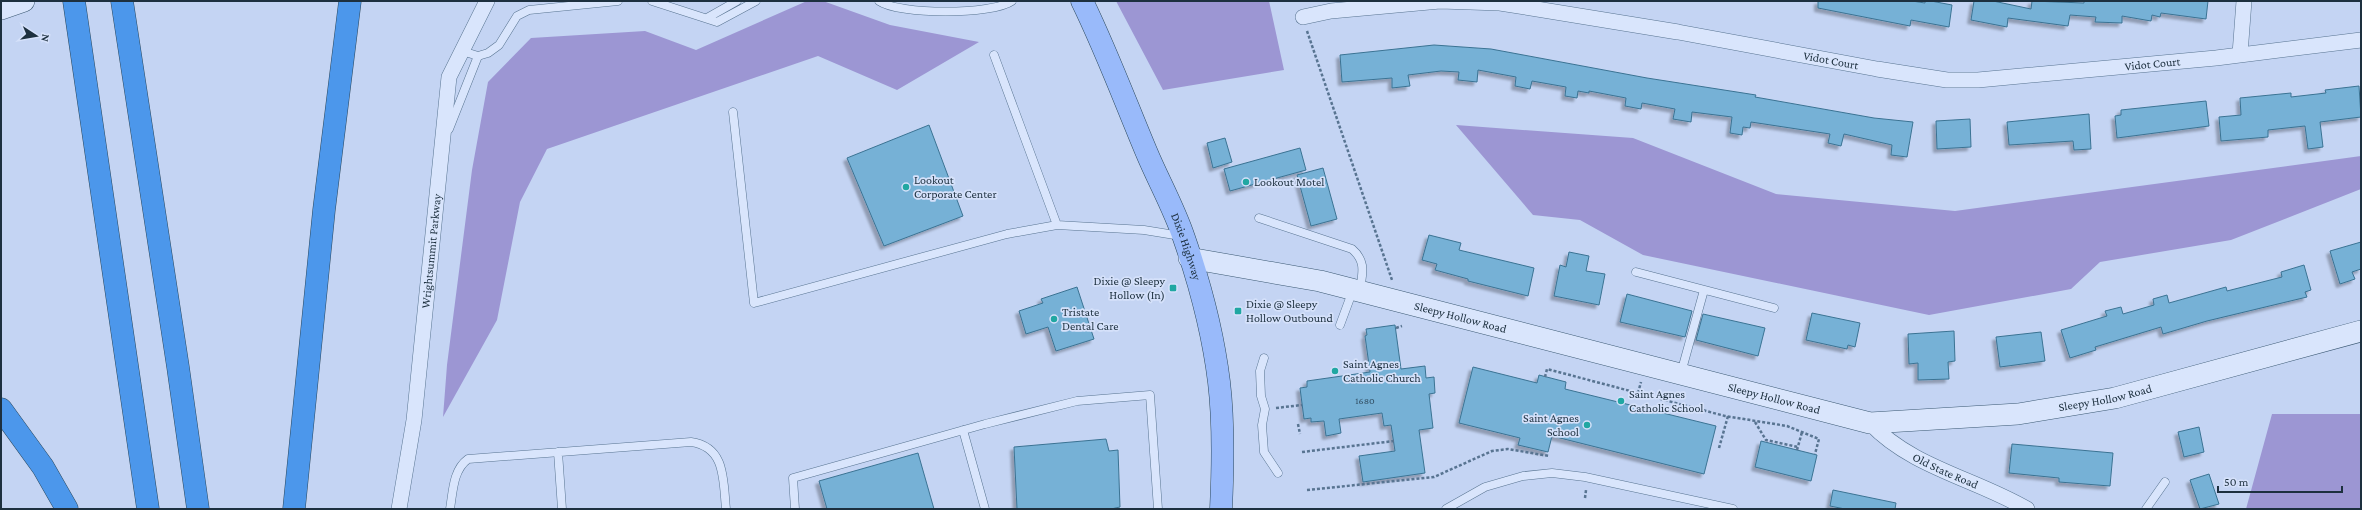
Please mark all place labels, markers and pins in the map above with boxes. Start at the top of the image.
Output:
place label: Lookout Corporate Center [914,173,997,201]
place label: Lookout Motel [1254,175,1324,189]
marker: Lookout Motel [1241,177,1251,187]
marker: Lookout Corporate Center [901,182,911,192]
place label: Dixie @ Sleepy Hollow (In) [1094,274,1165,302]
marker: Dixie @ Sleepy Hollow (In) [1168,283,1178,293]
place label: Dixie @ Sleepy Hollow Outbound [1246,297,1333,325]
place label: Tristate Dental Care [1062,305,1118,333]
marker: Dixie @ Sleepy Hollow Outbound [1233,306,1243,316]
marker: Tristate Dental Care [1049,314,1059,324]
place label: Saint Agnes Catholic Church [1343,357,1421,385]
marker: Saint Agnes Catholic Church [1330,366,1340,376]
place label: Saint Agnes Catholic School [1629,387,1704,415]
marker: Saint Agnes Catholic School [1616,396,1626,406]
place label: Saint Agnes School [1523,411,1579,439]
marker: Saint Agnes School [1582,420,1592,430]

